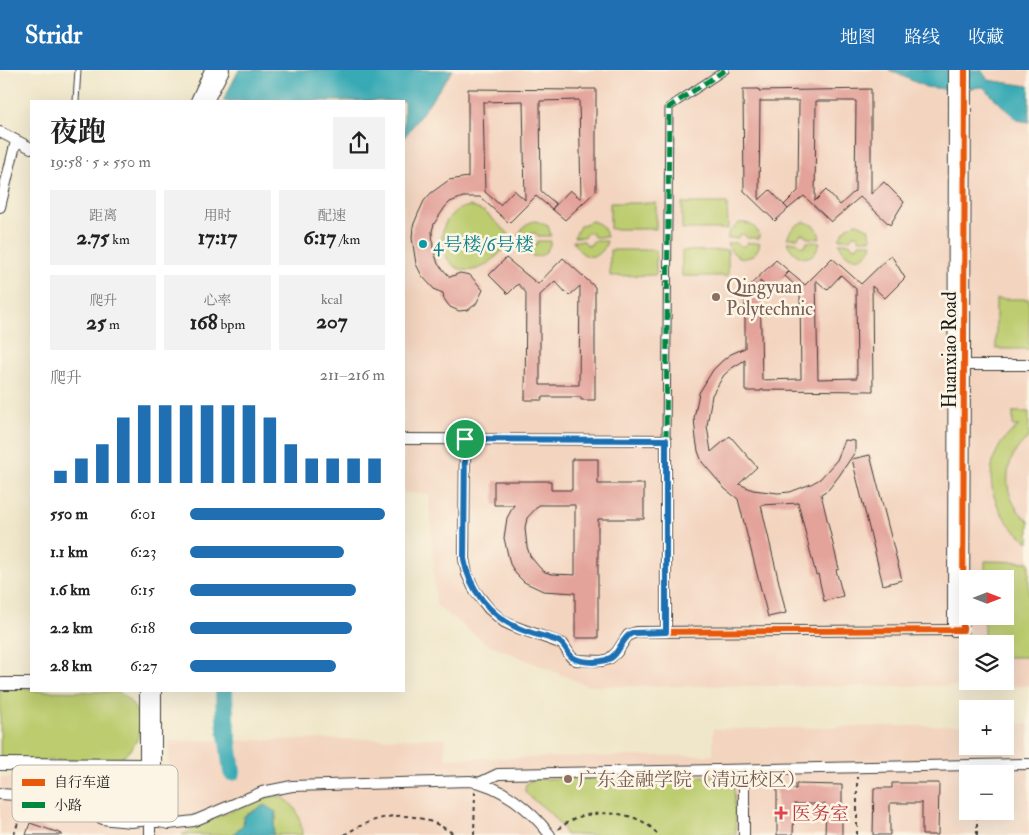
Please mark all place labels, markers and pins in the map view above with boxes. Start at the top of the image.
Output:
place label: 4号楼/6号楼 [433,233,534,257]
marker: 4号楼/6号楼 [417,238,429,250]
place label: Qingyuan Polytechnic [726,275,813,321]
marker: Qingyuan Polytechnic [710,291,722,303]
pin [444,418,486,460]
place label: 广东金融学院（清远校区） [578,768,806,792]
marker: 广东金融学院（清远校区） [562,773,574,785]
place label: 医务室 [792,802,849,826]
marker: 医务室 [774,806,788,820]

